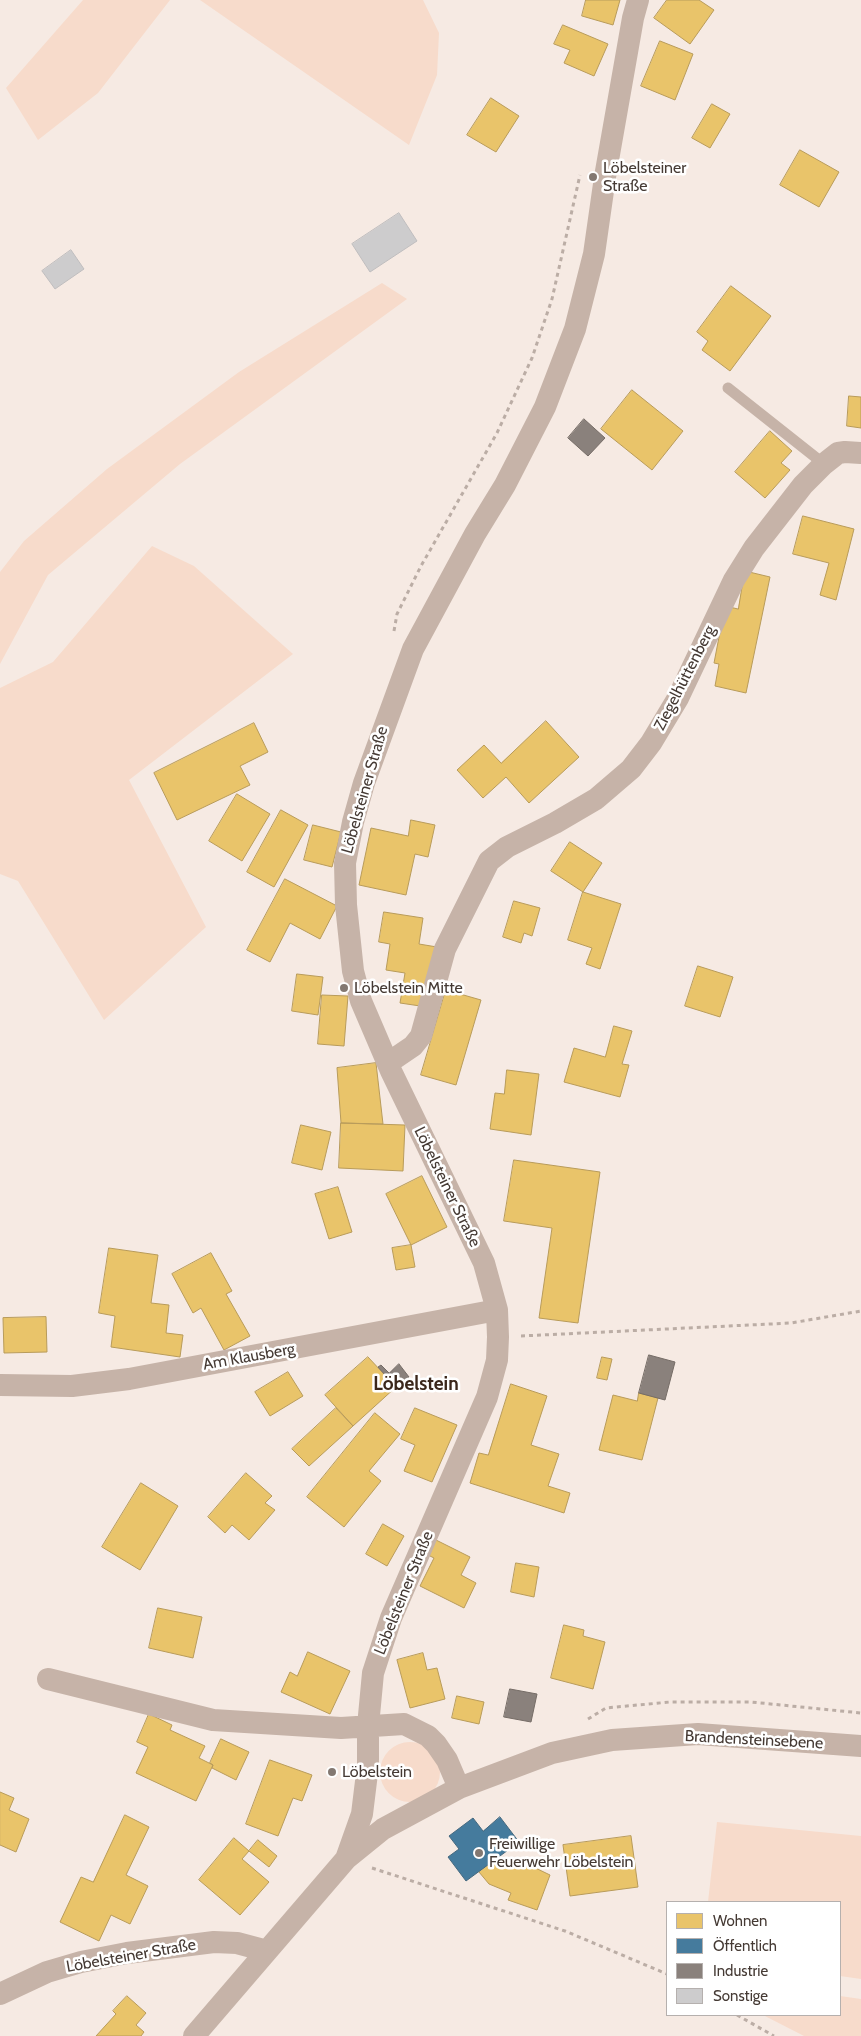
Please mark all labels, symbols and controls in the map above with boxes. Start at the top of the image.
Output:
place label: Löbelsteiner Straße [603,158,686,196]
marker: Löbelsteiner Straße [587,171,599,183]
street label: Ziegelhüttenberg [650,622,720,734]
street label: Löbelsteiner Straße [338,724,392,856]
place label: Löbelstein Mitte [354,978,463,998]
marker: Löbelstein Mitte [338,982,350,994]
street label: Löbelsteiner Straße [410,1124,484,1250]
street label: Am Klausberg [202,1339,296,1375]
district label: Löbelstein [373,1373,459,1395]
street label: Löbelsteiner Straße [371,1529,437,1657]
street label: Brandensteinsebene [684,1727,824,1753]
place label: Löbelstein [342,1762,412,1782]
marker: Löbelstein [326,1766,338,1778]
place label: Freiwillige Feuerwehr Löbelstein [489,1834,634,1872]
marker: Freiwillige Feuerwehr Löbelstein [473,1847,485,1859]
legend [666,1901,841,2016]
text: Wohnen [713,1912,767,1930]
street label: Löbelsteiner Straße [65,1935,197,1977]
text: Öffentlich [713,1937,777,1955]
text: Industrie [713,1962,768,1980]
text: Sonstige [713,1987,768,2005]

